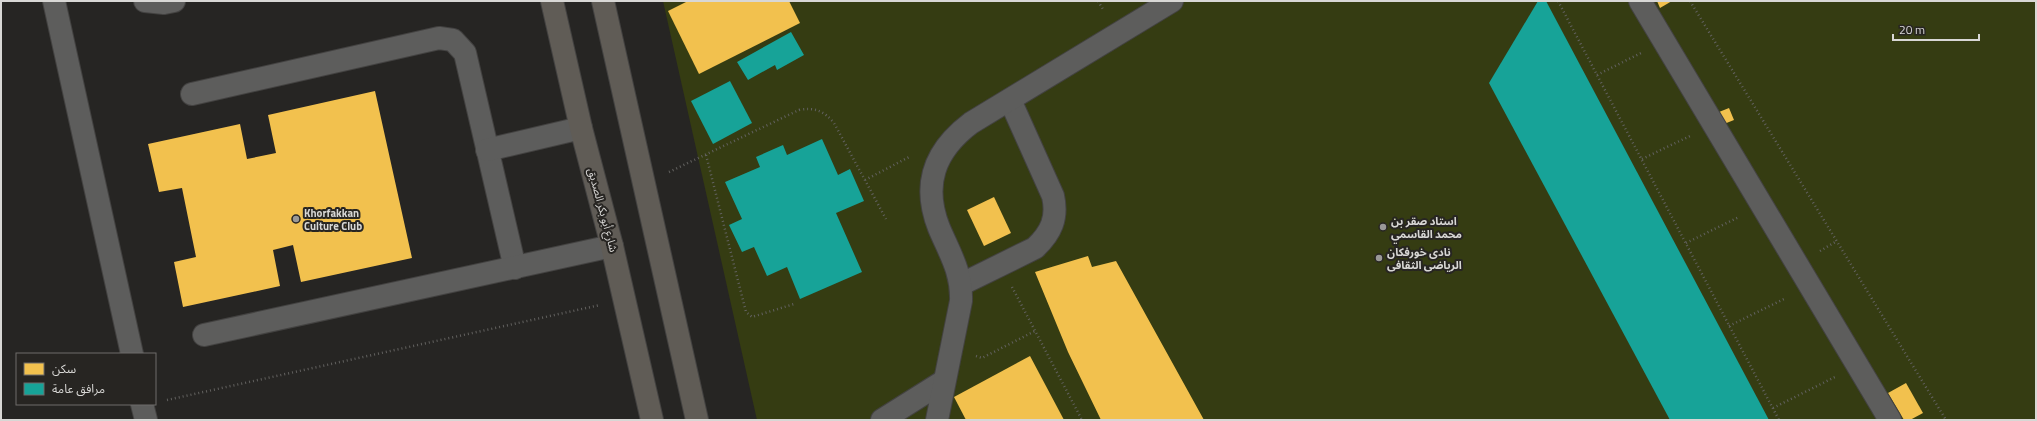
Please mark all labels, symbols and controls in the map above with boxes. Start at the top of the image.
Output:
scale bar [1893,16,1979,42]
text: 20 m [1899,20,1925,39]
street label: شارع أبو بكر الصديق [584,166,622,254]
place label: Khorfakkan Culture Club [304,205,362,234]
place label: استاد صقر بن محمد القاسمي [1391,213,1462,244]
marker: Khorfakkan Culture Club [291,214,301,224]
marker: استاد صقر بن محمد القاسمي [1378,222,1388,232]
place label: نادى خورفكان الرياضى الثقافى [1387,244,1462,273]
marker: نادى خورفكان الرياضى الثقافى [1374,253,1384,263]
legend [16,353,156,405]
text: سكن [52,359,76,378]
text: مرافق عامة [52,379,105,398]

